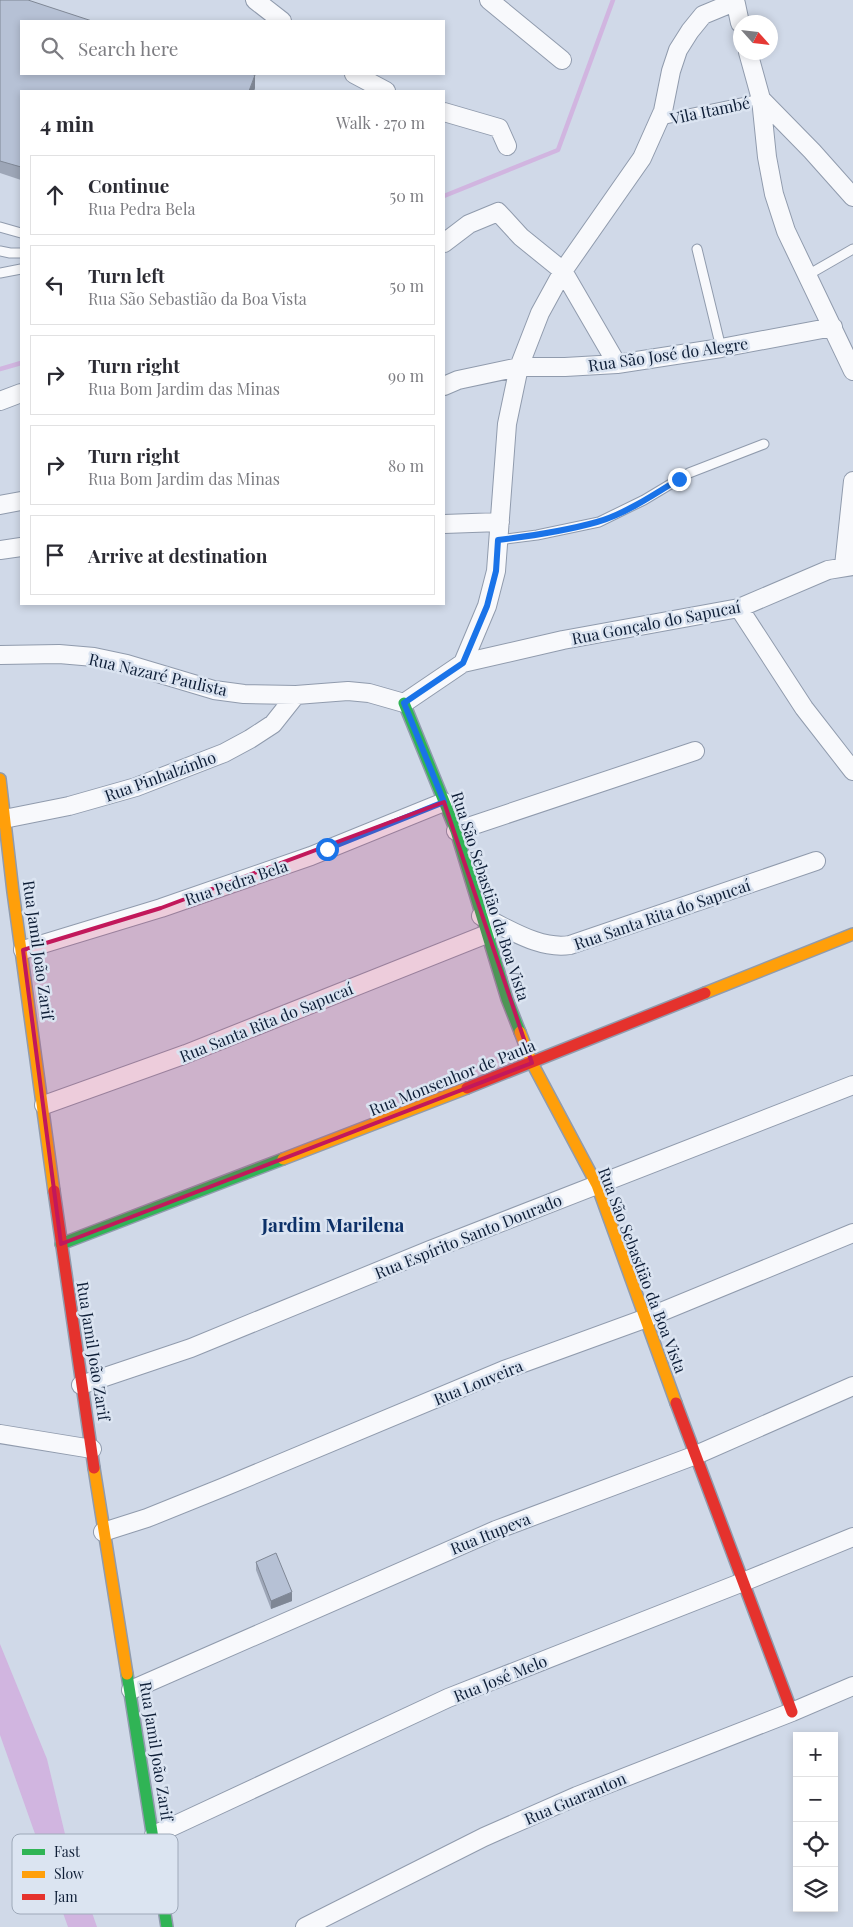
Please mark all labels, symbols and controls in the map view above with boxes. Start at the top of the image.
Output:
north arrow [733,15,778,60]
search box [20,20,445,75]
icon: search [38,34,66,62]
text: Search here [78,35,178,61]
street label: Vila Itambé [667,91,752,129]
text: 4 min [40,109,94,137]
text: Walk · 270 m [336,112,425,133]
text: Continue [88,172,169,198]
icon: ahead [41,181,69,209]
text: 50 m [390,185,424,206]
text: Rua Pedra Bela [88,198,196,219]
text: Turn left [88,262,165,288]
icon: left [41,271,69,299]
text: 50 m [390,275,424,296]
text: Rua São Sebastião da Boa Vista [88,288,307,309]
street label: Rua São José do Alegre [587,332,749,376]
text: Turn right [88,352,180,378]
icon: right [41,361,69,389]
text: 90 m [388,365,424,386]
text: Rua Bom Jardim das Minas [88,378,280,399]
text: Turn right [88,442,180,468]
icon: right [41,451,69,479]
text: 80 m [388,455,424,476]
text: Rua Bom Jardim das Minas [88,468,280,489]
route end [668,468,691,491]
icon: arrive [41,541,69,569]
text: Arrive at destination [88,542,268,568]
street label: Rua Gonçalo do Sapucaí [570,595,743,649]
street label: Rua Nazaré Paulista [87,648,229,700]
street label: Rua Pinhalzinho [101,746,219,806]
street label: Rua São Sebastião da Boa Vista [447,789,535,1003]
route start [316,838,339,861]
street label: Rua Pedra Bela [182,855,290,909]
street label: Rua Santa Rita do Sapucaí [571,874,753,954]
street label: Rua Jamil João Zarif [19,879,59,1023]
street label: Rua Santa Rita do Sapucaí [176,977,356,1066]
street label: Rua Monsenhor de Paula [366,1034,538,1120]
street label: Rua São Sebastião da Boa Vista [594,1164,692,1376]
street label: Rua Espírito Santo Dourado [371,1189,565,1283]
district label: Jardim Marilena [261,1211,405,1237]
street label: Rua Jamil João Zarif [73,1280,116,1424]
street label: Rua Louveira [430,1355,526,1409]
street label: Rua Itupeva [447,1507,533,1559]
street label: Rua José Melo [450,1650,550,1706]
street label: Rua Jamil João Zarif [136,1680,179,1824]
map controls [793,1732,838,1912]
button: + [793,1732,838,1777]
street label: Rua Guaranton [521,1767,629,1829]
button: − [793,1777,838,1822]
button: locate [793,1822,838,1867]
legend [12,1834,178,1914]
text: Fast [54,1842,81,1861]
text: Slow [54,1864,84,1883]
button: layers [793,1867,838,1912]
text: Jam [53,1887,78,1906]

